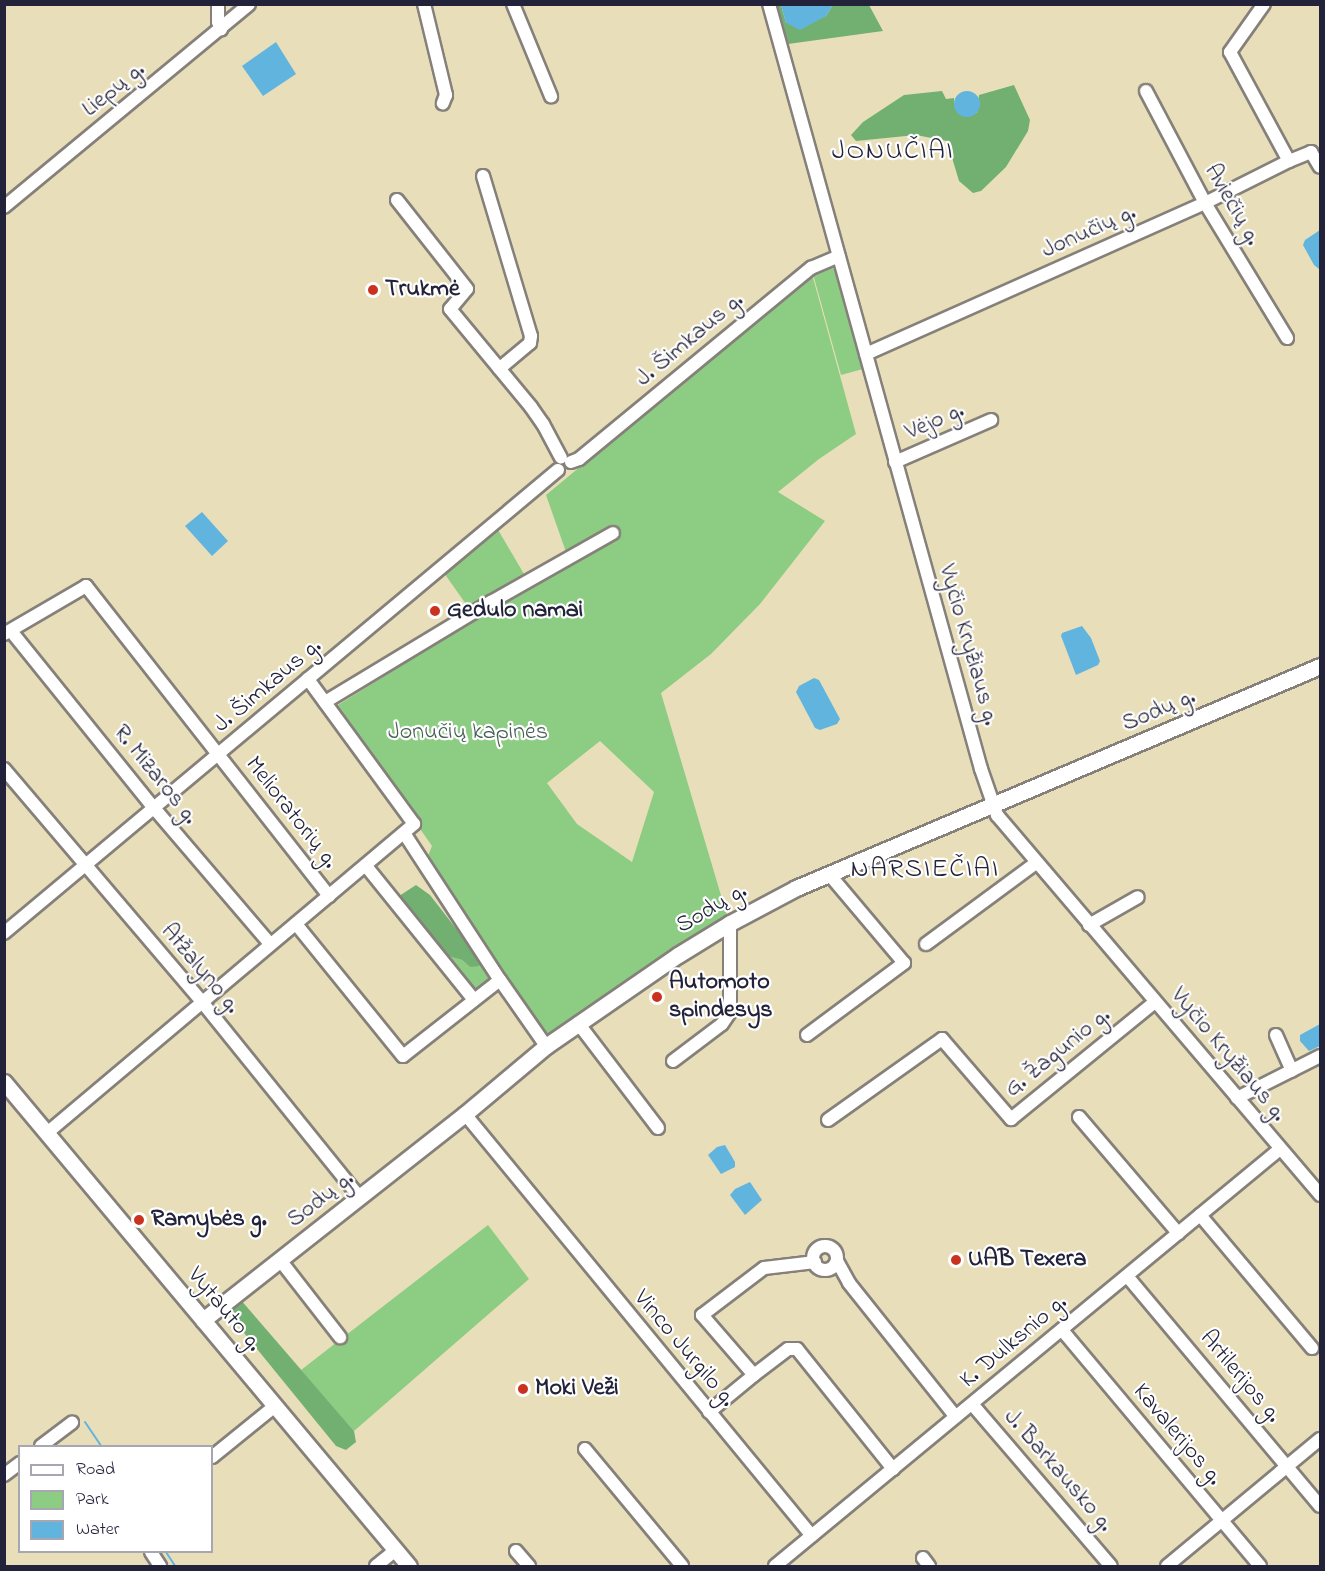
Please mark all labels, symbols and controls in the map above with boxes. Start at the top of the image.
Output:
street label: Liepų g. [77,56,151,124]
district label: JONUČIAI [832,136,954,168]
street label: Aviečių g. [1197,159,1267,251]
street label: Jonučių g. [1037,199,1141,265]
place label: Trukmė [385,276,460,304]
marker: Trukmė [366,283,380,297]
street label: J. Šimkaus g. [630,287,750,393]
street label: Vėjo g. [901,396,969,448]
street label: Vyčio Kryžiaus g. [931,561,1005,729]
place label: Gedulo namai [447,597,583,625]
marker: Gedulo namai [428,604,442,618]
street label: J. Šimkaus g. [208,633,328,739]
street label: Sodų g. [1118,683,1200,739]
street label: R. Mizaros g. [106,719,204,831]
park label: Jonučių kapinės [388,719,548,747]
street label: Melioratorių g. [238,751,344,875]
district label: NARSIEČIAI [851,854,999,886]
street label: Sodų g. [672,877,752,941]
street label: Atžalyno g. [154,918,246,1020]
place label: Automoto spindesys [669,969,772,1025]
street label: Vyčio Kryžiaus g. [1164,982,1292,1128]
marker: Automoto spindesys [650,990,664,1004]
street label: G. Žagunio g. [999,1002,1117,1104]
street label: Sodų g. [282,1165,360,1235]
place label: Ramybės g. [151,1206,267,1234]
marker: Ramybės g. [132,1213,146,1227]
place label: UAB Texera [968,1246,1087,1274]
marker: UAB Texera [949,1253,963,1267]
street label: Vytauto g. [180,1262,268,1358]
street label: Vinco Jurgilo g. [627,1285,741,1413]
street label: K. Dulksnio g. [955,1289,1073,1395]
street label: Artilerijos g. [1193,1325,1287,1429]
place label: Moki Veži [535,1375,619,1403]
street label: Kavalerijos g. [1126,1378,1228,1492]
marker: Moki Veži [516,1382,530,1396]
street label: J. Barkausko g. [997,1404,1119,1538]
legend [18,1445,213,1553]
text: Road [76,1457,115,1483]
text: Park [76,1487,109,1513]
text: Water [76,1517,119,1543]

